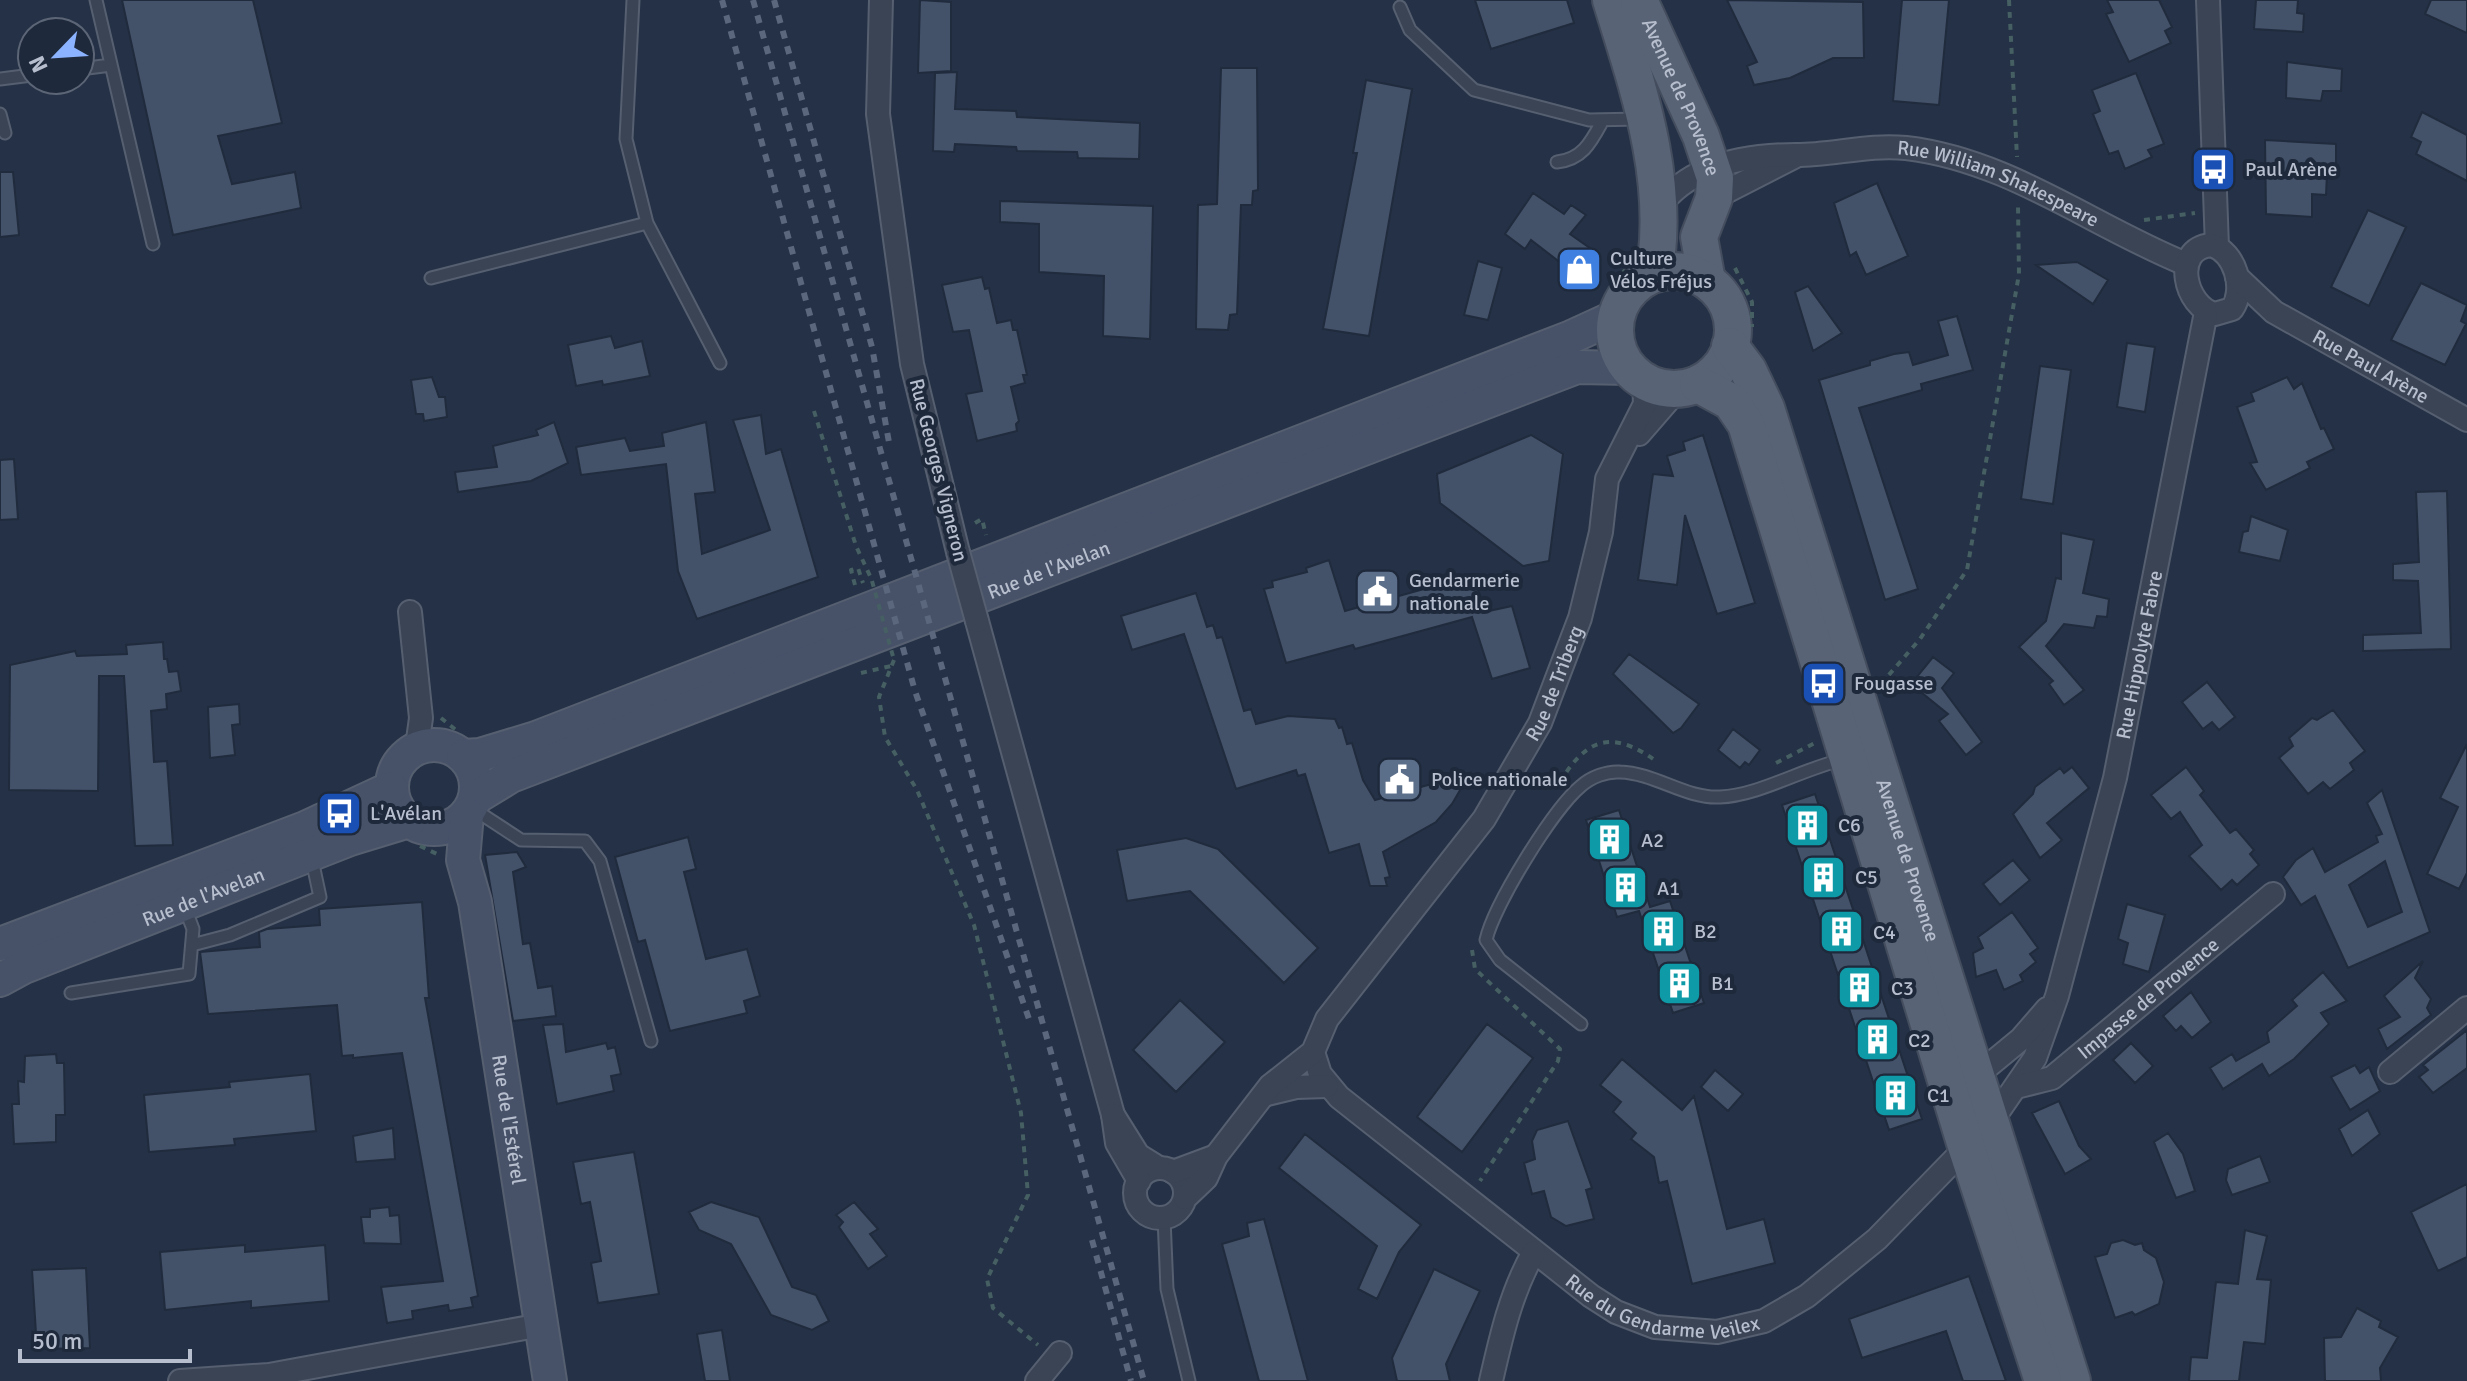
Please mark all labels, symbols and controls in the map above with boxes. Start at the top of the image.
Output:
street label: Avenue de Provence [1636,14,1725,179]
north arrow [16,16,96,96]
text: N [23,52,54,77]
street label: Rue William Shakespeare [1896,135,2103,233]
bus stop icon: Paul Arène [2190,145,2238,193]
place label: Paul Arène [2245,157,2337,182]
shop icon: Culture Vélos Fréjus [1555,245,1603,293]
place label: Culture Vélos Fréjus [1610,246,1712,294]
street label: Rue Paul Arène [2308,324,2433,409]
street label: Rue Georges Vigneron [904,376,973,564]
street label: Rue de l'Avelan [984,535,1114,605]
public building icon: Gendarmerie nationale [1354,568,1402,616]
place label: Gendarmerie nationale [1409,568,1520,616]
street label: Rue Hippolyte Fabre [2111,568,2168,741]
street label: Rue de Triberg [1520,622,1589,746]
bus stop icon: Fougasse [1799,659,1847,707]
place label: Fougasse [1854,671,1933,696]
public building icon: Police nationale [1376,755,1424,803]
place label: Police nationale [1431,767,1568,792]
street label: Avenue de Provence [1870,776,1945,945]
bus stop icon: L'Avélan [315,789,363,837]
place label: L'Avélan [370,801,442,826]
building icon: C6 [1783,801,1831,849]
place label: C6 [1838,813,1861,838]
building icon: A2 [1586,816,1634,864]
place label: A2 [1641,828,1664,853]
building icon: C5 [1800,853,1848,901]
street label: Rue de l'Avelan [139,862,268,932]
building icon: A1 [1602,864,1650,912]
place label: C5 [1855,865,1878,890]
place label: A1 [1657,876,1680,901]
building icon: B2 [1639,907,1687,955]
building icon: C4 [1818,908,1866,956]
place label: B2 [1694,919,1717,944]
place label: C4 [1873,920,1896,945]
street label: Impasse de Provence [2072,932,2224,1065]
building icon: B1 [1656,959,1704,1007]
building icon: C3 [1836,964,1884,1012]
place label: B1 [1711,971,1734,996]
place label: C3 [1891,976,1914,1001]
building icon: C2 [1853,1016,1901,1064]
place label: C2 [1908,1028,1931,1053]
street label: Rue de l'Estérel [486,1053,531,1186]
building icon: C1 [1872,1071,1920,1119]
place label: C1 [1927,1083,1950,1108]
street label: Rue du Gendarme Veilex [1560,1269,1762,1345]
scale bar [20,1313,190,1363]
text: 50 m [32,1326,82,1356]

